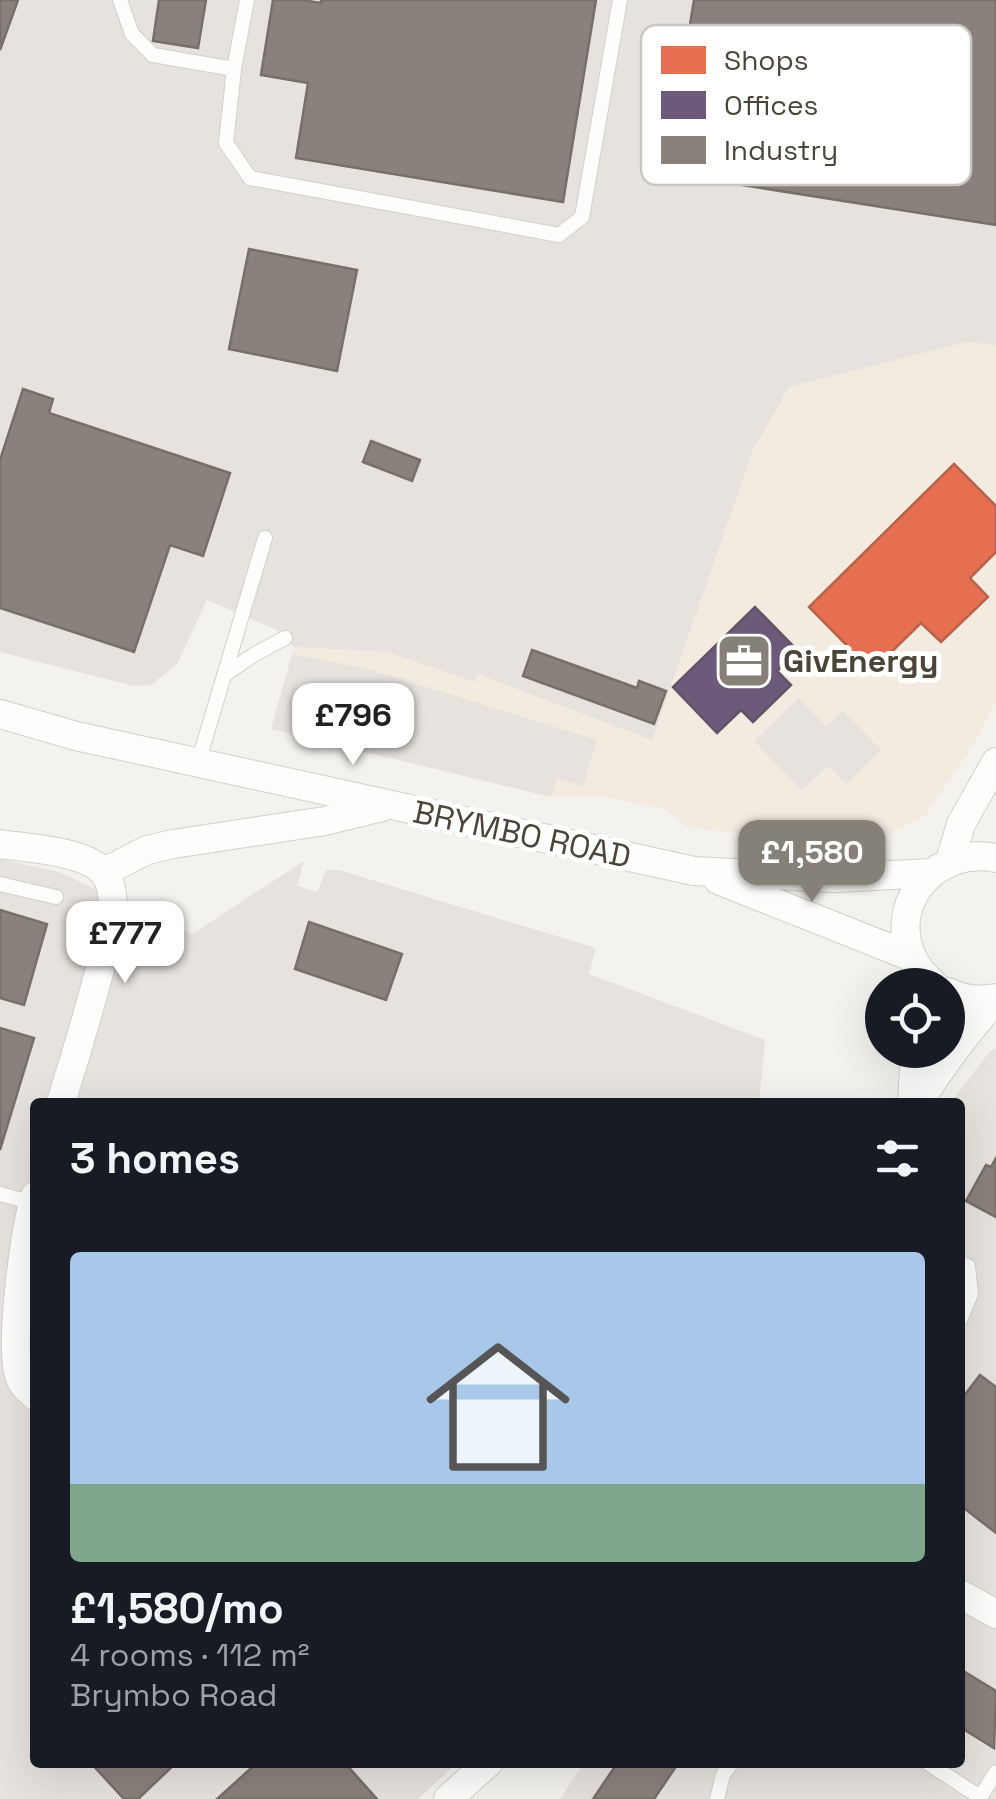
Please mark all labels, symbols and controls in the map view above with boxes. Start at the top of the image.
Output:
legend [641,25,971,185]
text: Shops [724,42,808,78]
text: Offices [724,87,818,123]
text: Industry [724,132,838,168]
office icon: GivEnergy [714,631,774,691]
place label: GivEnergy [783,641,938,681]
pin: £796 [294,683,412,768]
text: £796 [314,695,392,735]
street label: BRYMBO ROAD [409,791,635,877]
pin: £1,580 [731,820,893,905]
text: £1,580 [760,832,864,872]
pin: £777 [66,901,184,986]
text: £777 [88,913,162,953]
map controls [865,968,965,1068]
button: locate [865,968,965,1068]
icon: filters [870,1131,925,1186]
text: 3 homes [70,1132,240,1185]
icon: home [408,1317,588,1497]
text: £1,580/mo [70,1582,284,1635]
text: 4 rooms · 112 m² [70,1635,310,1675]
text: Brymbo Road [70,1675,277,1715]

